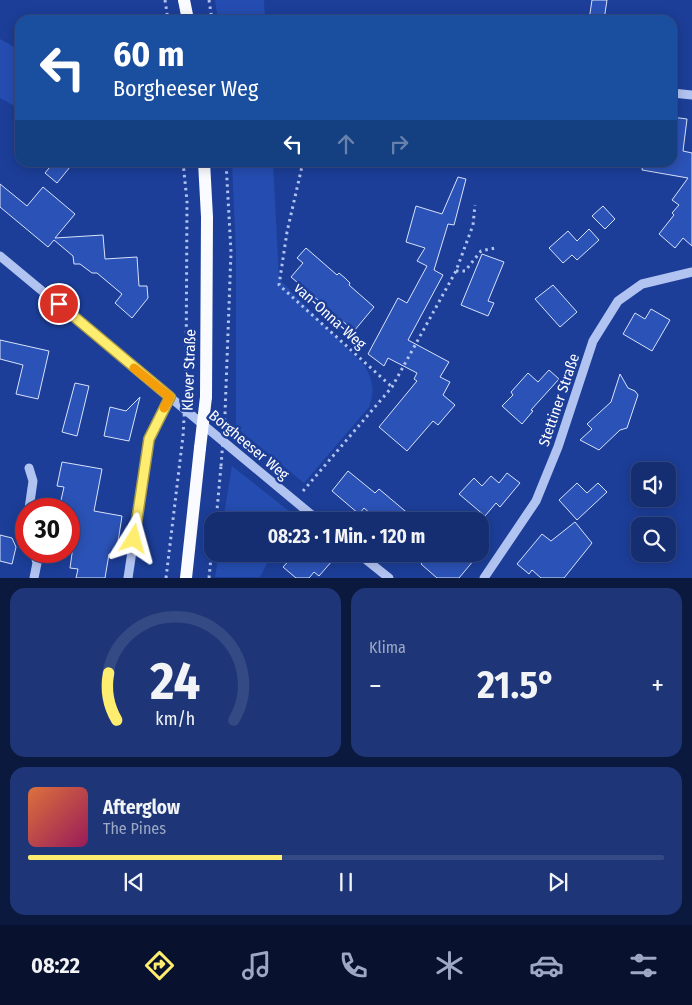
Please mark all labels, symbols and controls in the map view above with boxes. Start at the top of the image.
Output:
text: 60 m [113,33,184,75]
icon: left [30,35,95,100]
text: Borgheeser Weg [113,75,258,102]
icon: left [279,130,307,158]
icon: ahead [332,130,360,158]
icon: right [385,130,413,158]
street label: van-Onna-Weg [290,279,370,353]
pin [38,283,80,325]
icon: arrive [45,290,73,318]
street label: Klever Straße [179,329,199,411]
street label: Stettiner Straße [535,351,583,449]
street label: Borgheeser Weg [205,406,293,484]
map controls [631,462,676,562]
button: sound [631,462,676,507]
speed limit sign: 30 [15,498,80,563]
position arrow [107,512,159,564]
button: search [631,517,676,562]
text: 08:23 · 1 Min. · 120 m [268,525,425,548]
text: Klima [369,638,406,657]
text: 24 [150,650,200,713]
text: 21.5° [477,662,556,708]
text: − [369,669,382,702]
text: + [651,669,664,702]
text: km/h [156,708,195,730]
text: Afterglow [103,796,180,819]
text: The Pines [103,819,166,838]
icon: previous [120,868,148,896]
icon: pause [332,868,360,896]
icon: next [544,868,572,896]
icon: directions [142,948,177,983]
icon: music [239,948,274,983]
icon: phone [336,948,371,983]
icon: climate [432,948,467,983]
icon: car [529,948,564,983]
icon: filters [626,948,661,983]
text: 08:22 [31,952,80,979]

